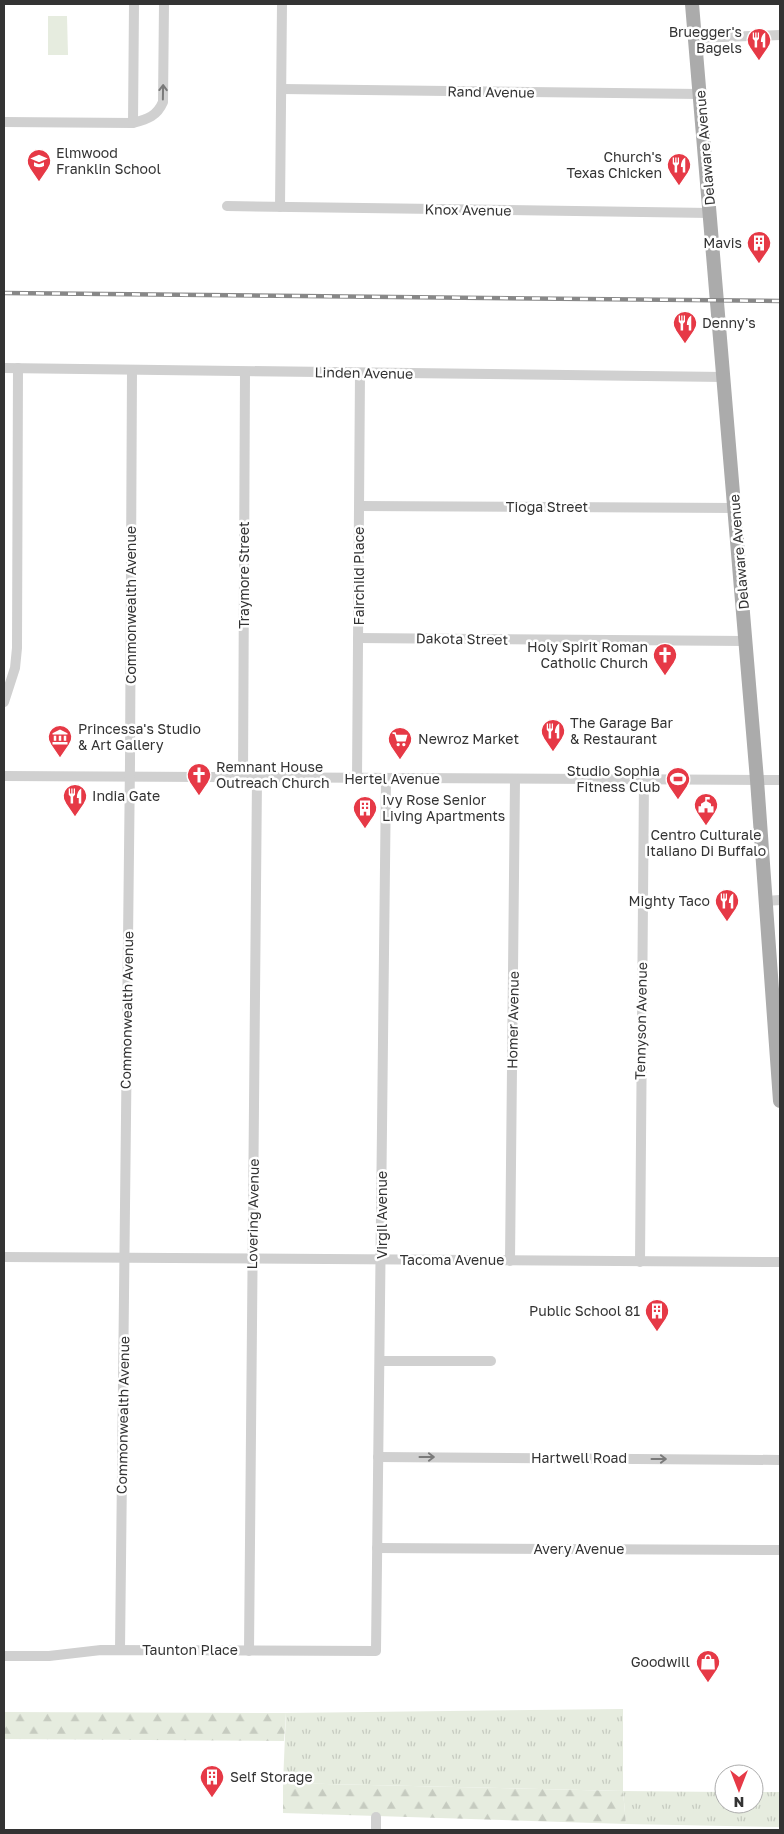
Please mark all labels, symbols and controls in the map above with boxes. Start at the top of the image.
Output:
place label: Bruegger's Bagels [669,23,742,56]
restaurant icon: Bruegger's Bagels [746,27,772,61]
street label: Rand Avenue [447,82,535,101]
one-way arrow [158,85,168,101]
street label: Delaware Avenue [691,90,718,206]
place label: Elmwood Franklin School [56,144,161,177]
school or university icon: Elmwood Franklin School [26,148,52,182]
place label: Church's Texas Chicken [566,148,662,181]
restaurant icon: Church's Texas Chicken [666,152,692,186]
street label: Knox Avenue [424,200,512,219]
building icon: Mavis [746,230,772,264]
place label: Mavis [703,234,742,251]
restaurant icon: Denny's [672,310,698,344]
place label: Denny's [702,314,756,331]
street label: Linden Avenue [315,363,413,382]
street label: Delaware Avenue [725,494,752,610]
street label: Tioga Street [506,498,588,515]
street label: Traymore Street [235,521,252,629]
street label: Commonwealth Avenue [122,526,139,684]
street label: Fairchild Place [350,527,367,625]
street label: Dakota Street [416,629,508,648]
place label: Holy Spirit Roman Catholic Church [527,638,648,671]
church icon: Holy Spirit Roman Catholic Church [652,642,678,676]
place label: The Garage Bar & Restaurant [570,714,673,747]
restaurant icon: The Garage Bar & Restaurant [540,718,566,752]
place label: Princessa's Studio & Art Gallery [78,720,201,753]
museum icon: Princessa's Studio & Art Gallery [47,724,73,758]
supermarket icon: Newroz Market [387,726,413,760]
place label: Newroz Market [418,730,519,747]
place label: Remnant House Outreach Church [216,758,330,791]
church icon: Remnant House Outreach Church [186,762,212,796]
place label: Studio Sophia Fitness Club [567,762,660,795]
sports icon: Studio Sophia Fitness Club [665,766,691,800]
street label: Hertel Avenue [344,770,440,787]
restaurant icon: India Gate [62,783,88,817]
place label: India Gate [92,787,160,804]
place label: Ivy Rose Senior Living Apartments [382,791,505,824]
public building icon: Centro Culturale Italiano Di Buffalo [693,792,719,826]
building icon: Ivy Rose Senior Living Apartments [352,795,378,829]
place label: Centro Culturale Italiano Di Buffalo [646,826,766,859]
restaurant icon: Mighty Taco [714,888,740,922]
place label: Mighty Taco [629,892,710,909]
street label: Commonwealth Avenue [117,931,136,1089]
street label: Tennyson Avenue [631,962,650,1080]
street label: Homer Avenue [503,971,522,1069]
street label: Lovering Avenue [243,1158,262,1270]
street label: Virgil Avenue [373,1171,390,1259]
street label: Tacoma Avenue [400,1251,504,1268]
building icon: Public School 81 [644,1298,670,1332]
place label: Public School 81 [529,1302,640,1319]
street label: Commonwealth Avenue [113,1336,132,1494]
street label: Hartwell Road [531,1449,627,1466]
one-way arrow [418,1452,435,1462]
one-way arrow [651,1454,667,1464]
street label: Avery Avenue [534,1540,624,1557]
street label: Taunton Place [142,1641,238,1658]
shop icon: Goodwill [695,1649,721,1683]
place label: Goodwill [631,1653,690,1670]
building icon: Self Storage [199,1764,225,1798]
north arrow [714,1764,764,1814]
place label: Self Storage [230,1768,313,1785]
text: N [734,1794,744,1811]

